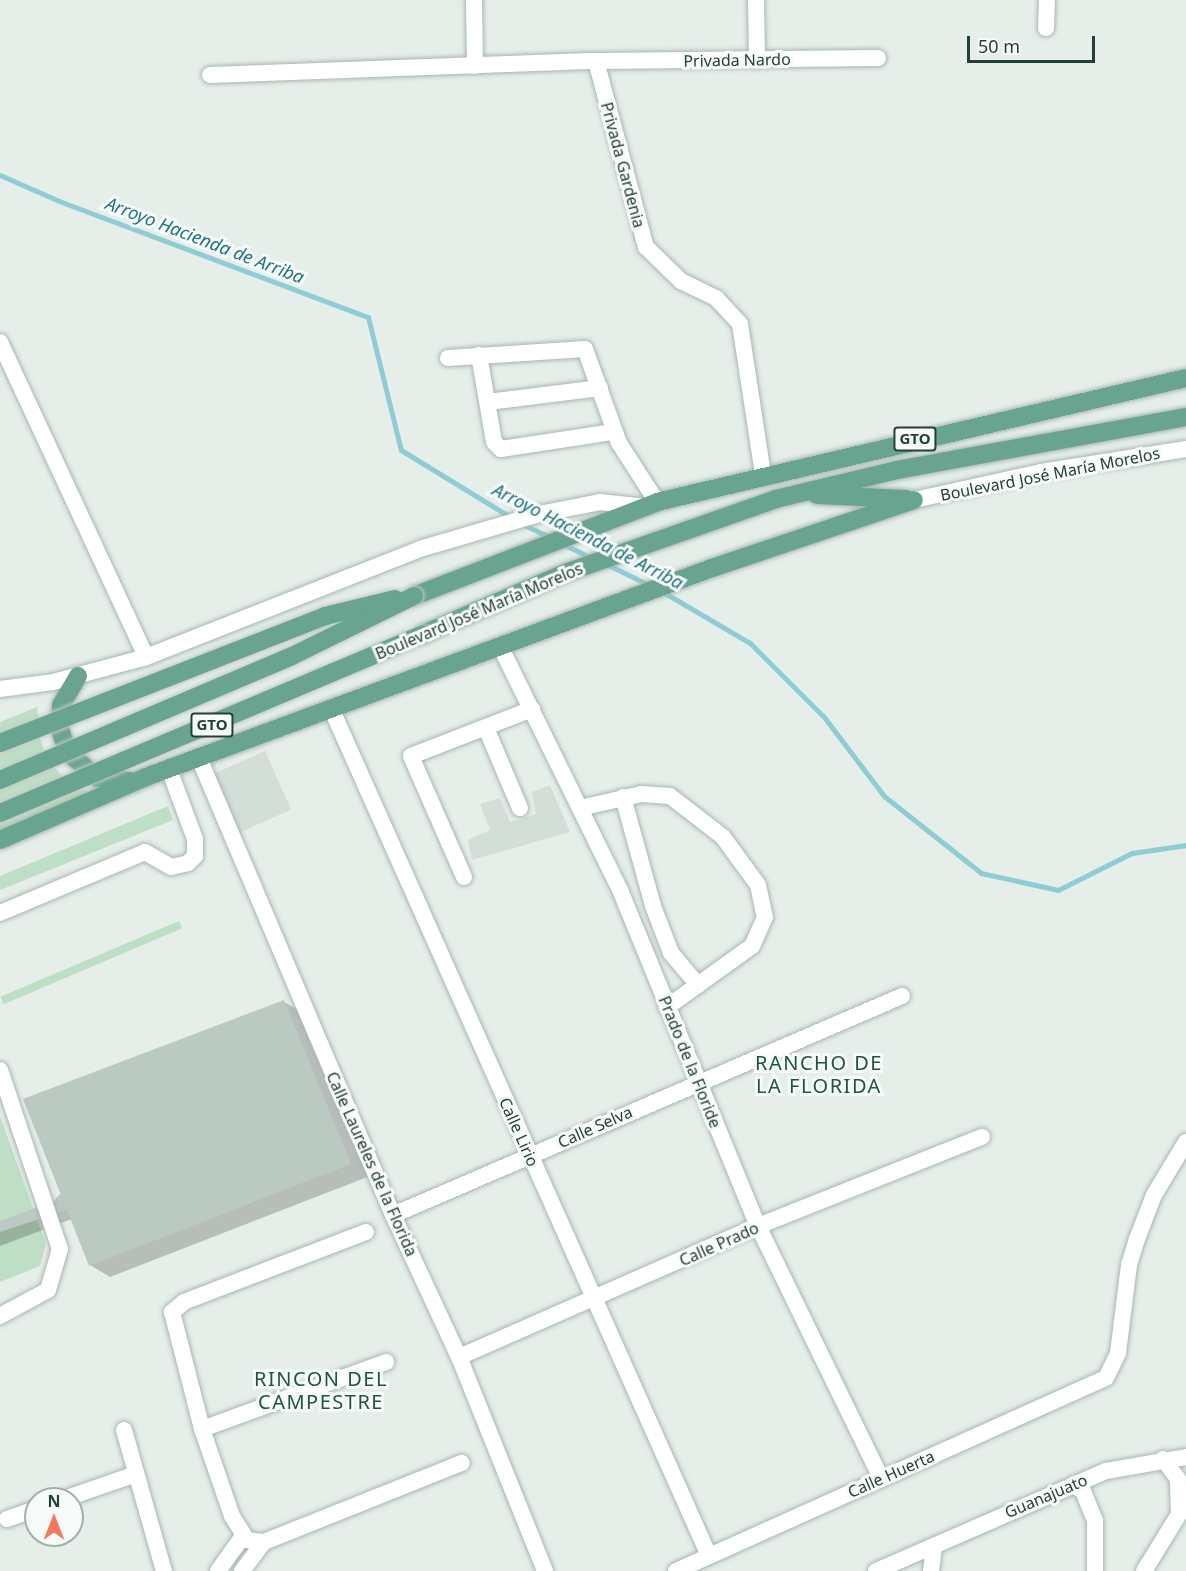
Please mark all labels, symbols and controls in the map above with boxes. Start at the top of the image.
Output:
scale bar [970,24,1098,62]
text: 50 m [978,34,1020,58]
street label: Privada Nardo [683,49,791,71]
street label: Privada Gardenia [597,100,649,230]
water label: Arroyo Hacienda de Arriba [103,192,307,288]
road number: GTO [892,427,938,451]
street label: Boulevard José María Morelos [939,443,1161,505]
water label: Arroyo Hacienda de Arriba [489,479,687,593]
street label: Boulevard José María Morelos [372,559,586,663]
road number: GTO [190,713,234,737]
street label: Prado de la Floride [655,993,725,1131]
district label: RANCHO DE LA FLORIDA [755,1051,883,1098]
street label: Calle Laureles de la Florida [323,1069,421,1259]
street label: Calle Lirio [495,1095,543,1169]
street label: Calle Selva [555,1102,635,1152]
street label: Calle Prado [676,1218,762,1270]
district label: RINCON DEL CAMPESTRE [254,1366,388,1413]
street label: Calle Huerta [845,1446,937,1502]
street label: Guanajuato [1002,1470,1090,1522]
north arrow [24,1487,84,1547]
text: N [47,1490,61,1512]

